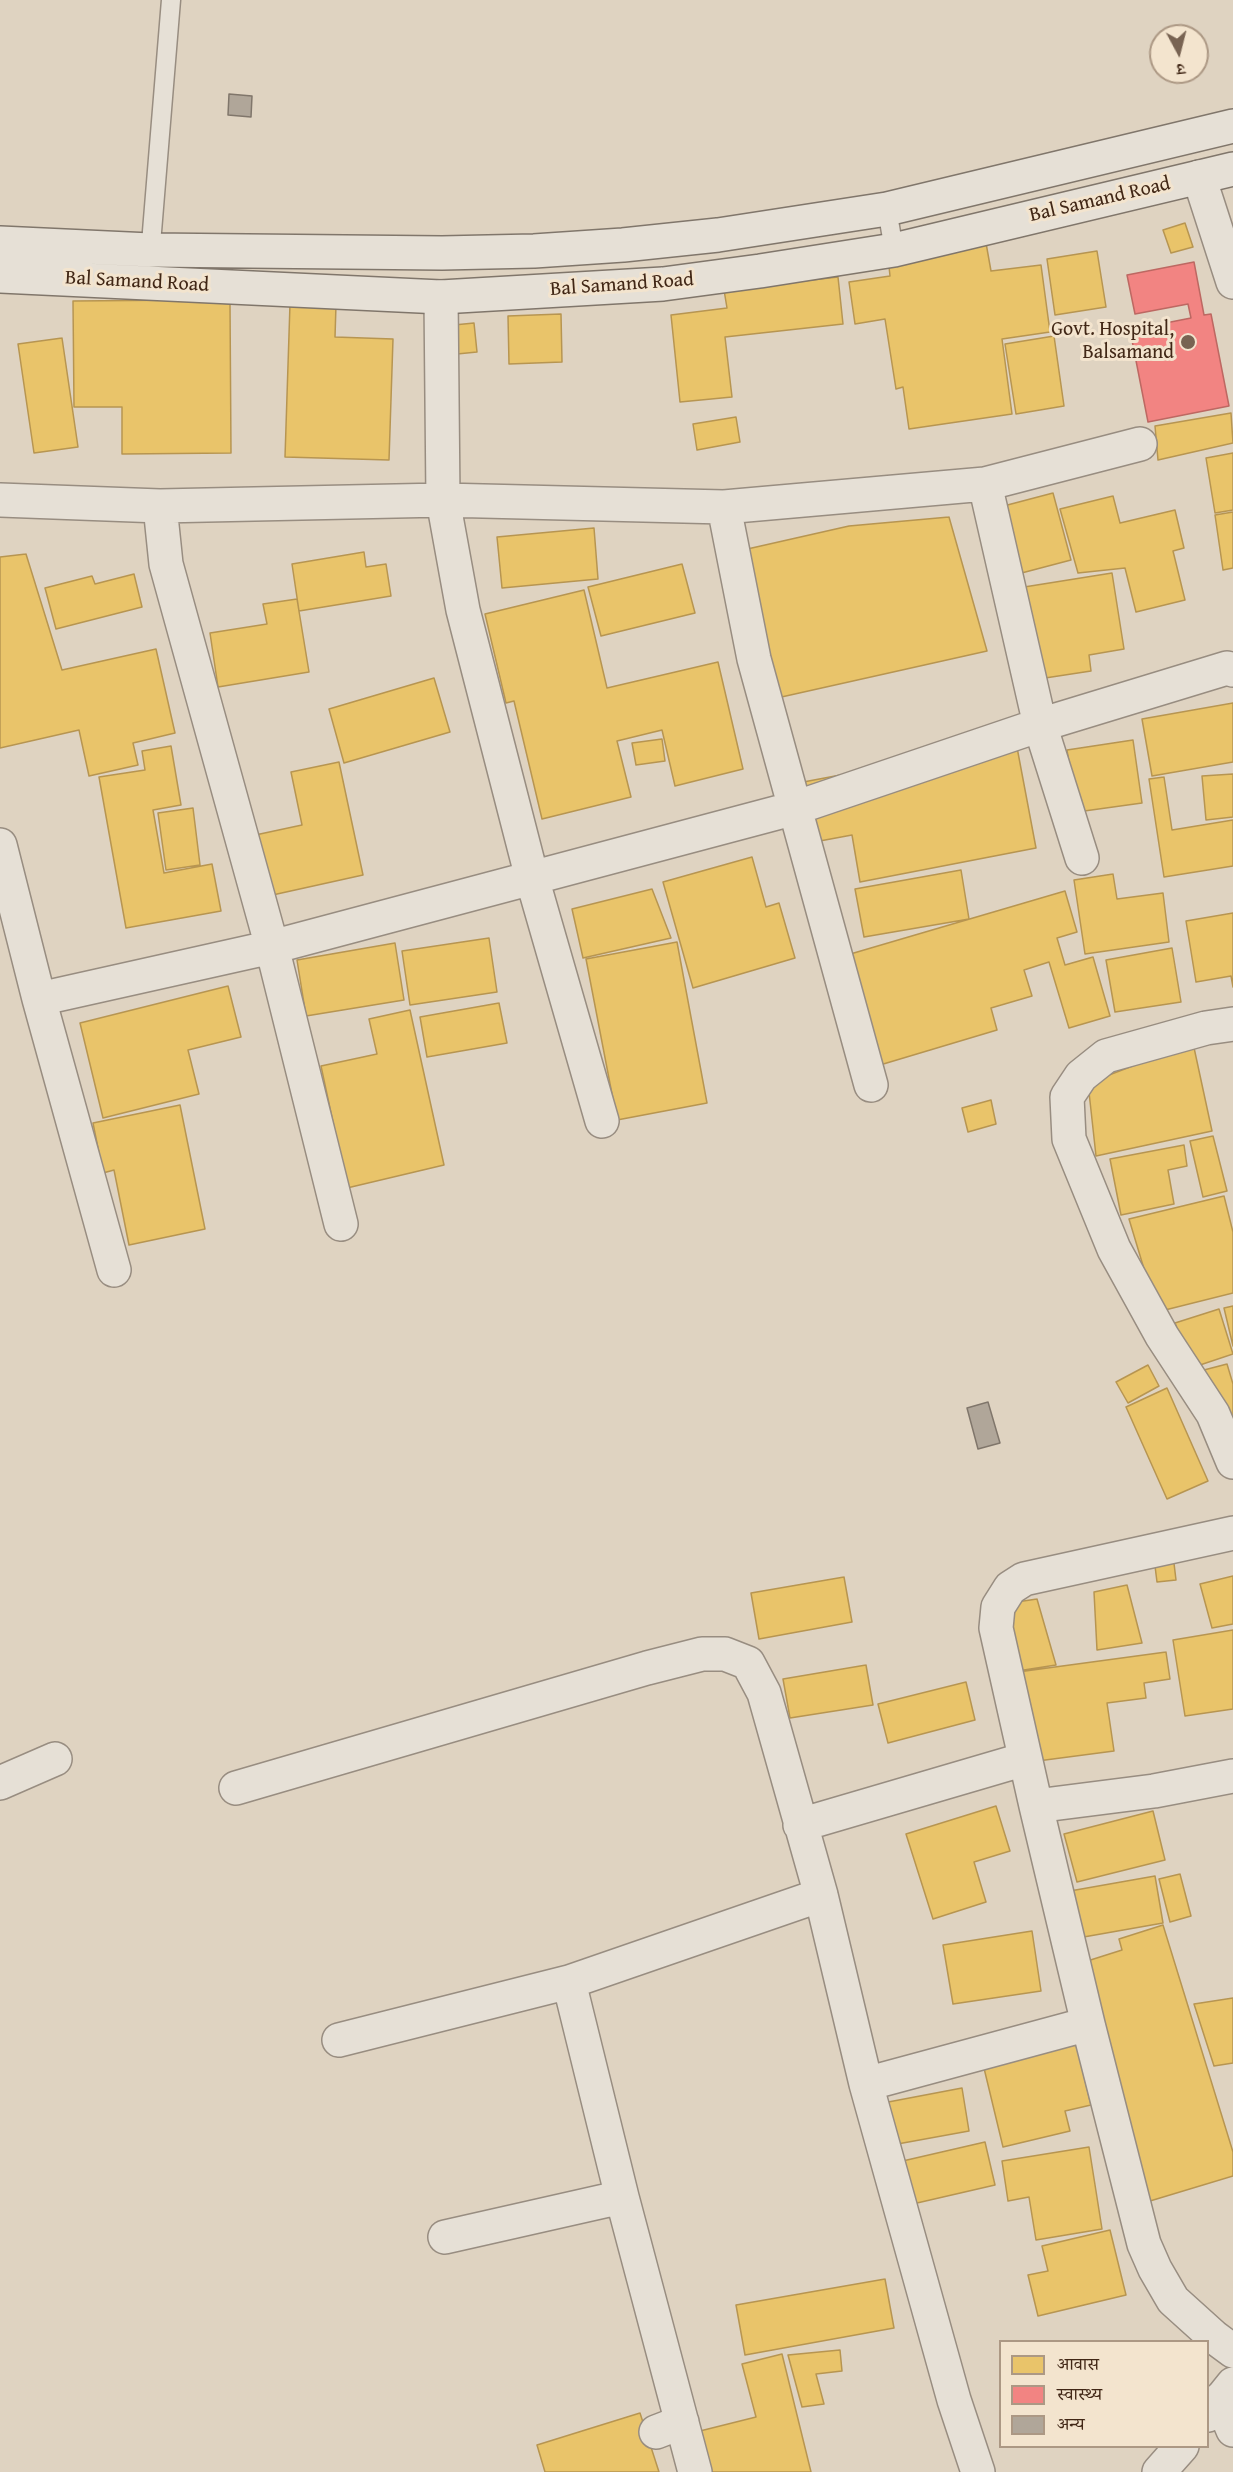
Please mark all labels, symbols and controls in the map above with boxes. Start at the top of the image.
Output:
north arrow [1149,24,1209,84]
text: उ [1175,57,1186,82]
street label: Bal Samand Road [1027,172,1173,228]
street label: Bal Samand Road [64,266,210,298]
street label: Bal Samand Road [549,268,695,302]
place label: Govt. Hospital, Balsamand [1051,318,1174,365]
marker: Govt. Hospital, Balsamand [1179,333,1197,351]
legend [999,2340,1209,2448]
text: आवास [1057,2350,1099,2377]
text: स्वास्थ्य [1057,2380,1102,2407]
text: अन्य [1057,2410,1085,2437]

